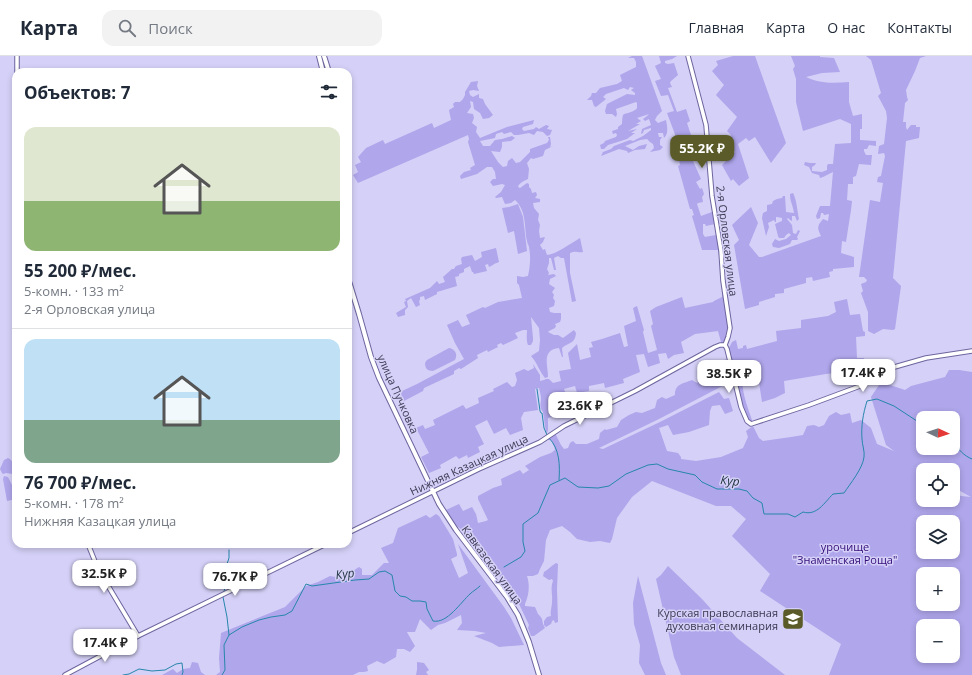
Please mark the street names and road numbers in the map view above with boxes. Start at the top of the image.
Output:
street label: 2-я Орловская улица [713,185,742,297]
street label: улица Пучковка [374,352,423,436]
street label: Нижняя Казацкая улица [407,431,530,499]
street label: Кавказская улица [459,522,526,607]

